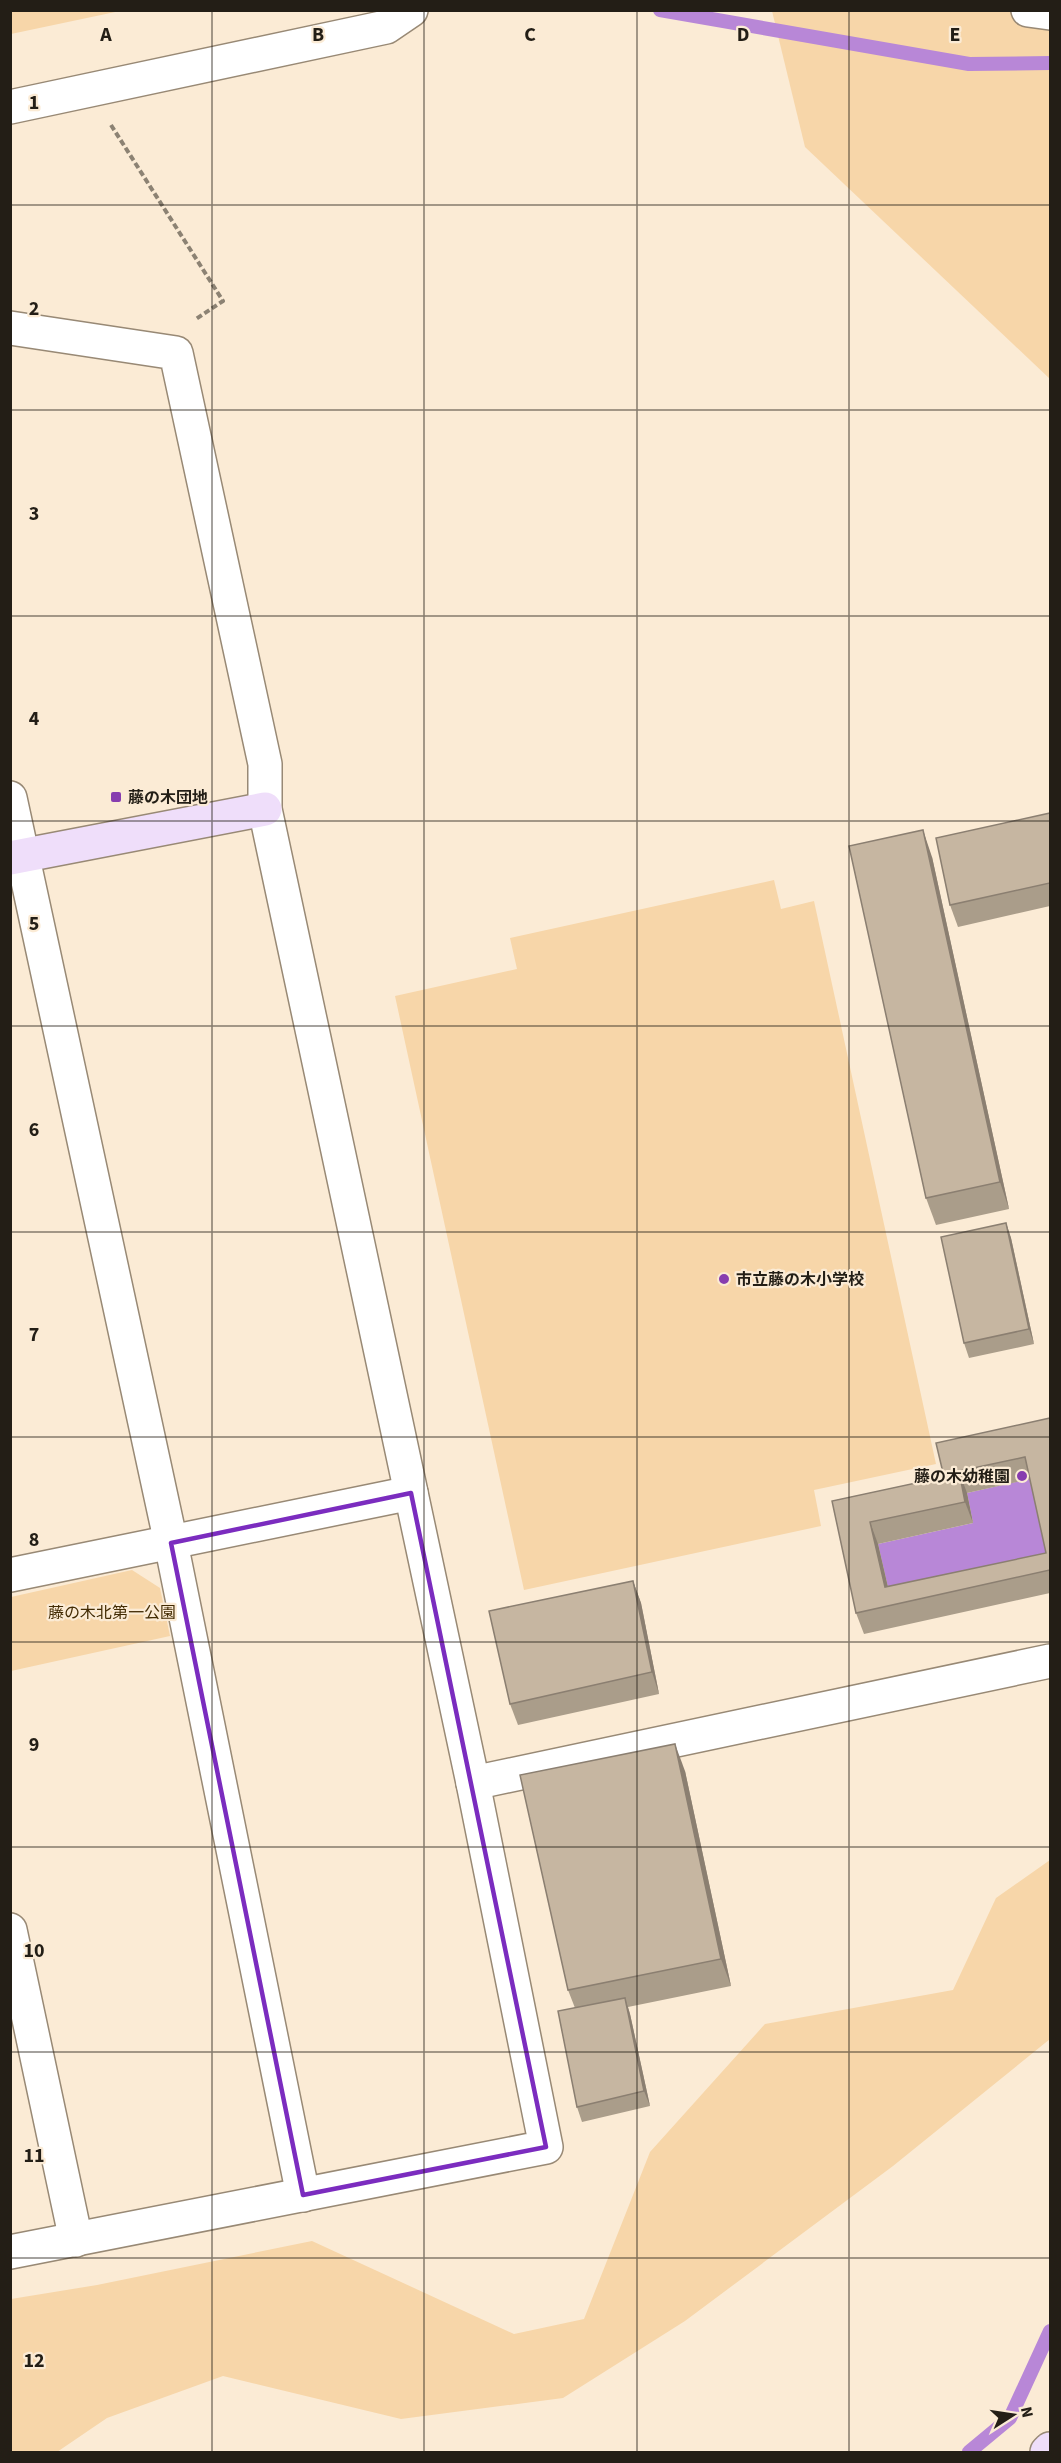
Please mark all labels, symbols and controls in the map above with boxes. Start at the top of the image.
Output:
text: A [99,21,112,49]
text: B [312,21,324,49]
text: C [524,21,536,49]
text: D [737,21,749,49]
text: E [950,21,960,49]
text: 1 [29,89,39,117]
text: 2 [29,295,39,323]
text: 3 [29,500,39,528]
text: 4 [29,705,40,733]
place label: 藤の木団地 [128,787,208,809]
marker: 藤の木団地 [109,790,123,804]
text: 5 [29,910,39,938]
text: 6 [29,1116,39,1144]
place label: 市立藤の木小学校 [736,1269,864,1291]
marker: 市立藤の木小学校 [717,1272,731,1286]
text: 7 [29,1321,39,1349]
place label: 藤の木幼稚園 [914,1466,1010,1488]
marker: 藤の木幼稚園 [1015,1469,1029,1483]
text: 8 [29,1526,39,1554]
park label: 藤の木北第一公園 [48,1602,176,1624]
text: 9 [29,1731,39,1759]
text: 10 [23,1937,45,1965]
text: 11 [23,2142,45,2170]
text: 12 [23,2347,45,2375]
north arrow [983,2385,1043,2445]
text: N [1015,2405,1039,2420]

